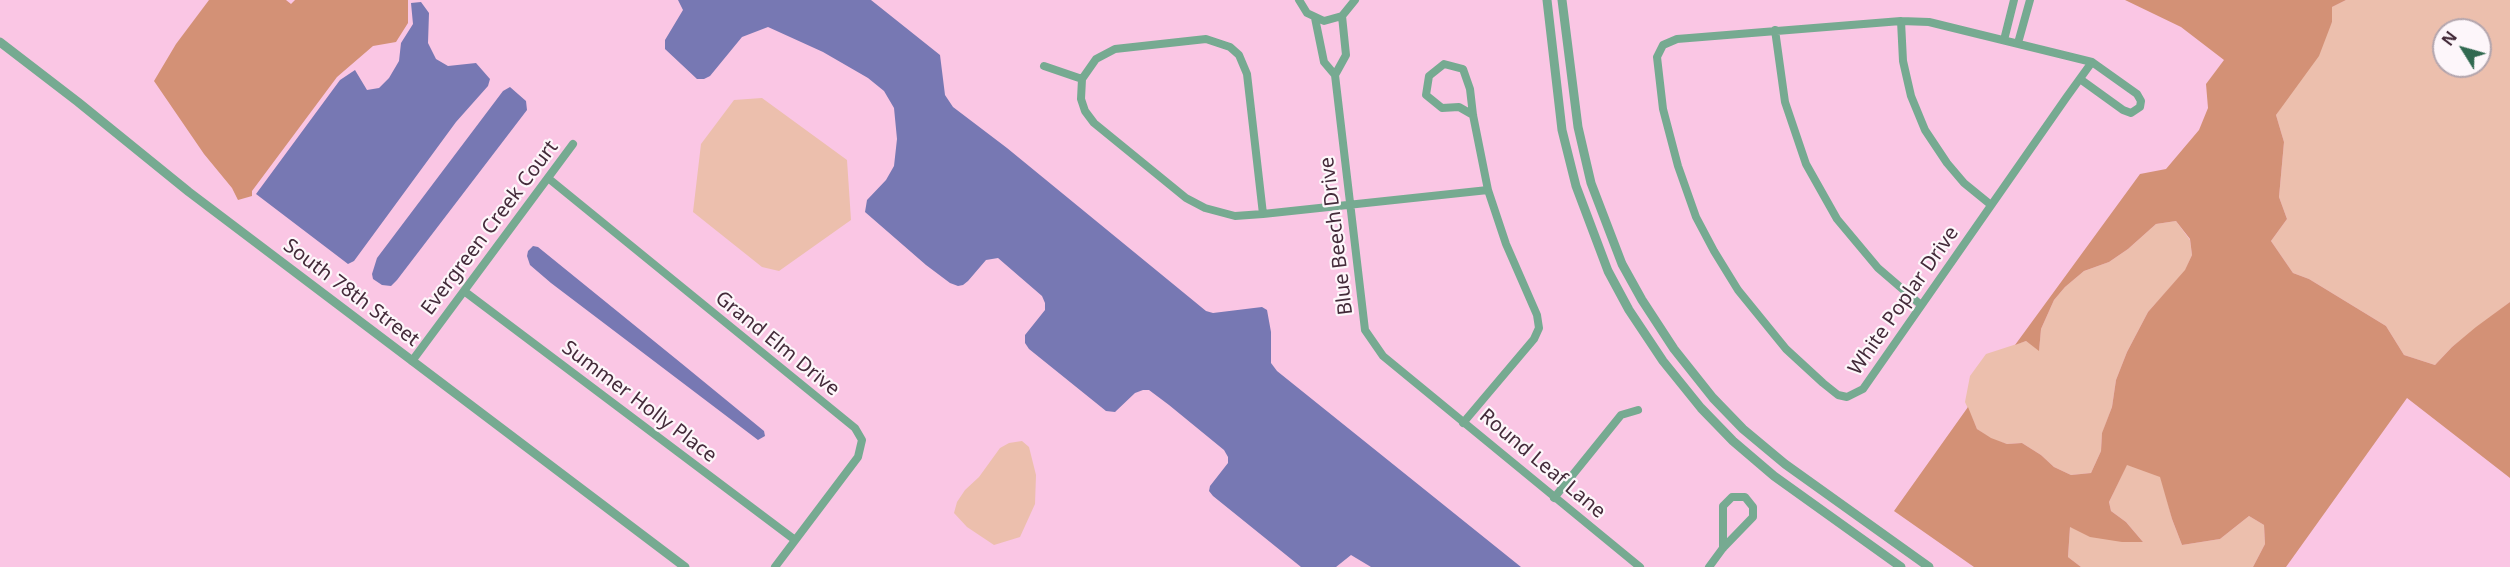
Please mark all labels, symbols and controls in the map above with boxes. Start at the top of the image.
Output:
north arrow [2432,18,2492,78]
text: N [2437,27,2462,50]
street label: Evergreen Creek Court [416,136,564,320]
street label: Blue Beech Drive [1315,156,1359,316]
street label: White Poplar Drive [1844,222,1964,380]
street label: South 78th Street [278,234,424,352]
street label: Grand Elm Drive [710,286,844,402]
street label: Summer Holly Place [557,336,721,468]
street label: Round Leaf Lane [1474,404,1610,524]

